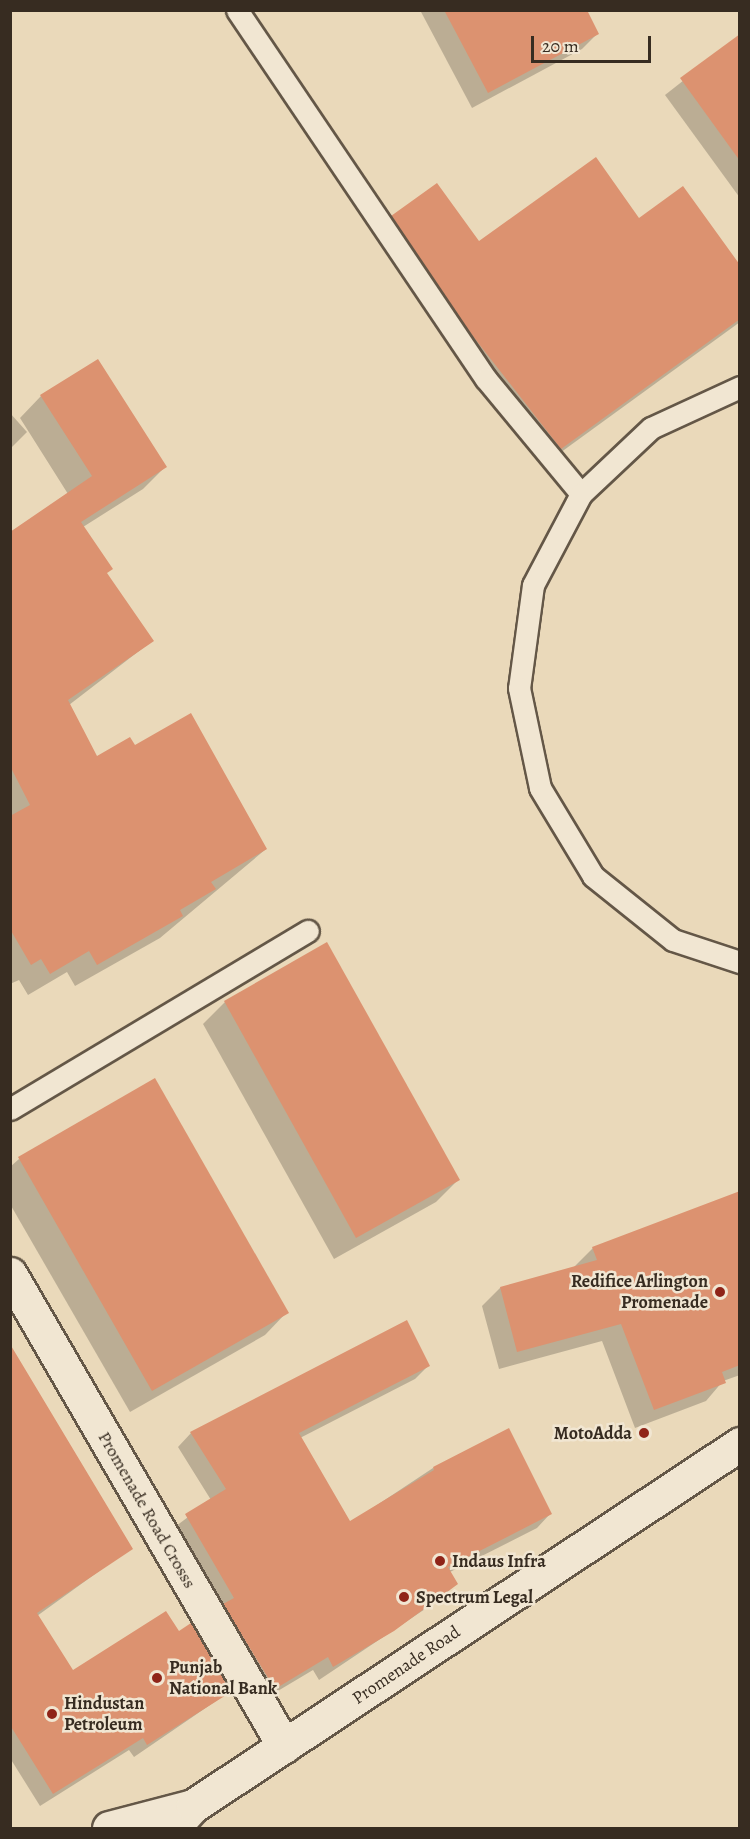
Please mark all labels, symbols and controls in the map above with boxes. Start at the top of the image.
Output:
scale bar [534,24,654,62]
text: 20 m [542,34,579,58]
place label: Redifice Arlington Promenade [571,1271,708,1314]
marker: Redifice Arlington Promenade [713,1285,727,1299]
place label: MotoAdda [554,1422,632,1444]
marker: MotoAdda [637,1426,651,1440]
street label: Promenade Road Crosss [93,1428,201,1592]
place label: Indaus Infra [452,1550,546,1572]
marker: Indaus Infra [433,1554,447,1568]
place label: Spectrum Legal [416,1586,533,1608]
marker: Spectrum Legal [397,1590,411,1604]
street label: Promenade Road [348,1621,464,1709]
place label: Punjab National Bank [169,1657,277,1700]
marker: Punjab National Bank [150,1671,164,1685]
place label: Hindustan Petroleum [64,1693,144,1736]
marker: Hindustan Petroleum [45,1707,59,1721]

